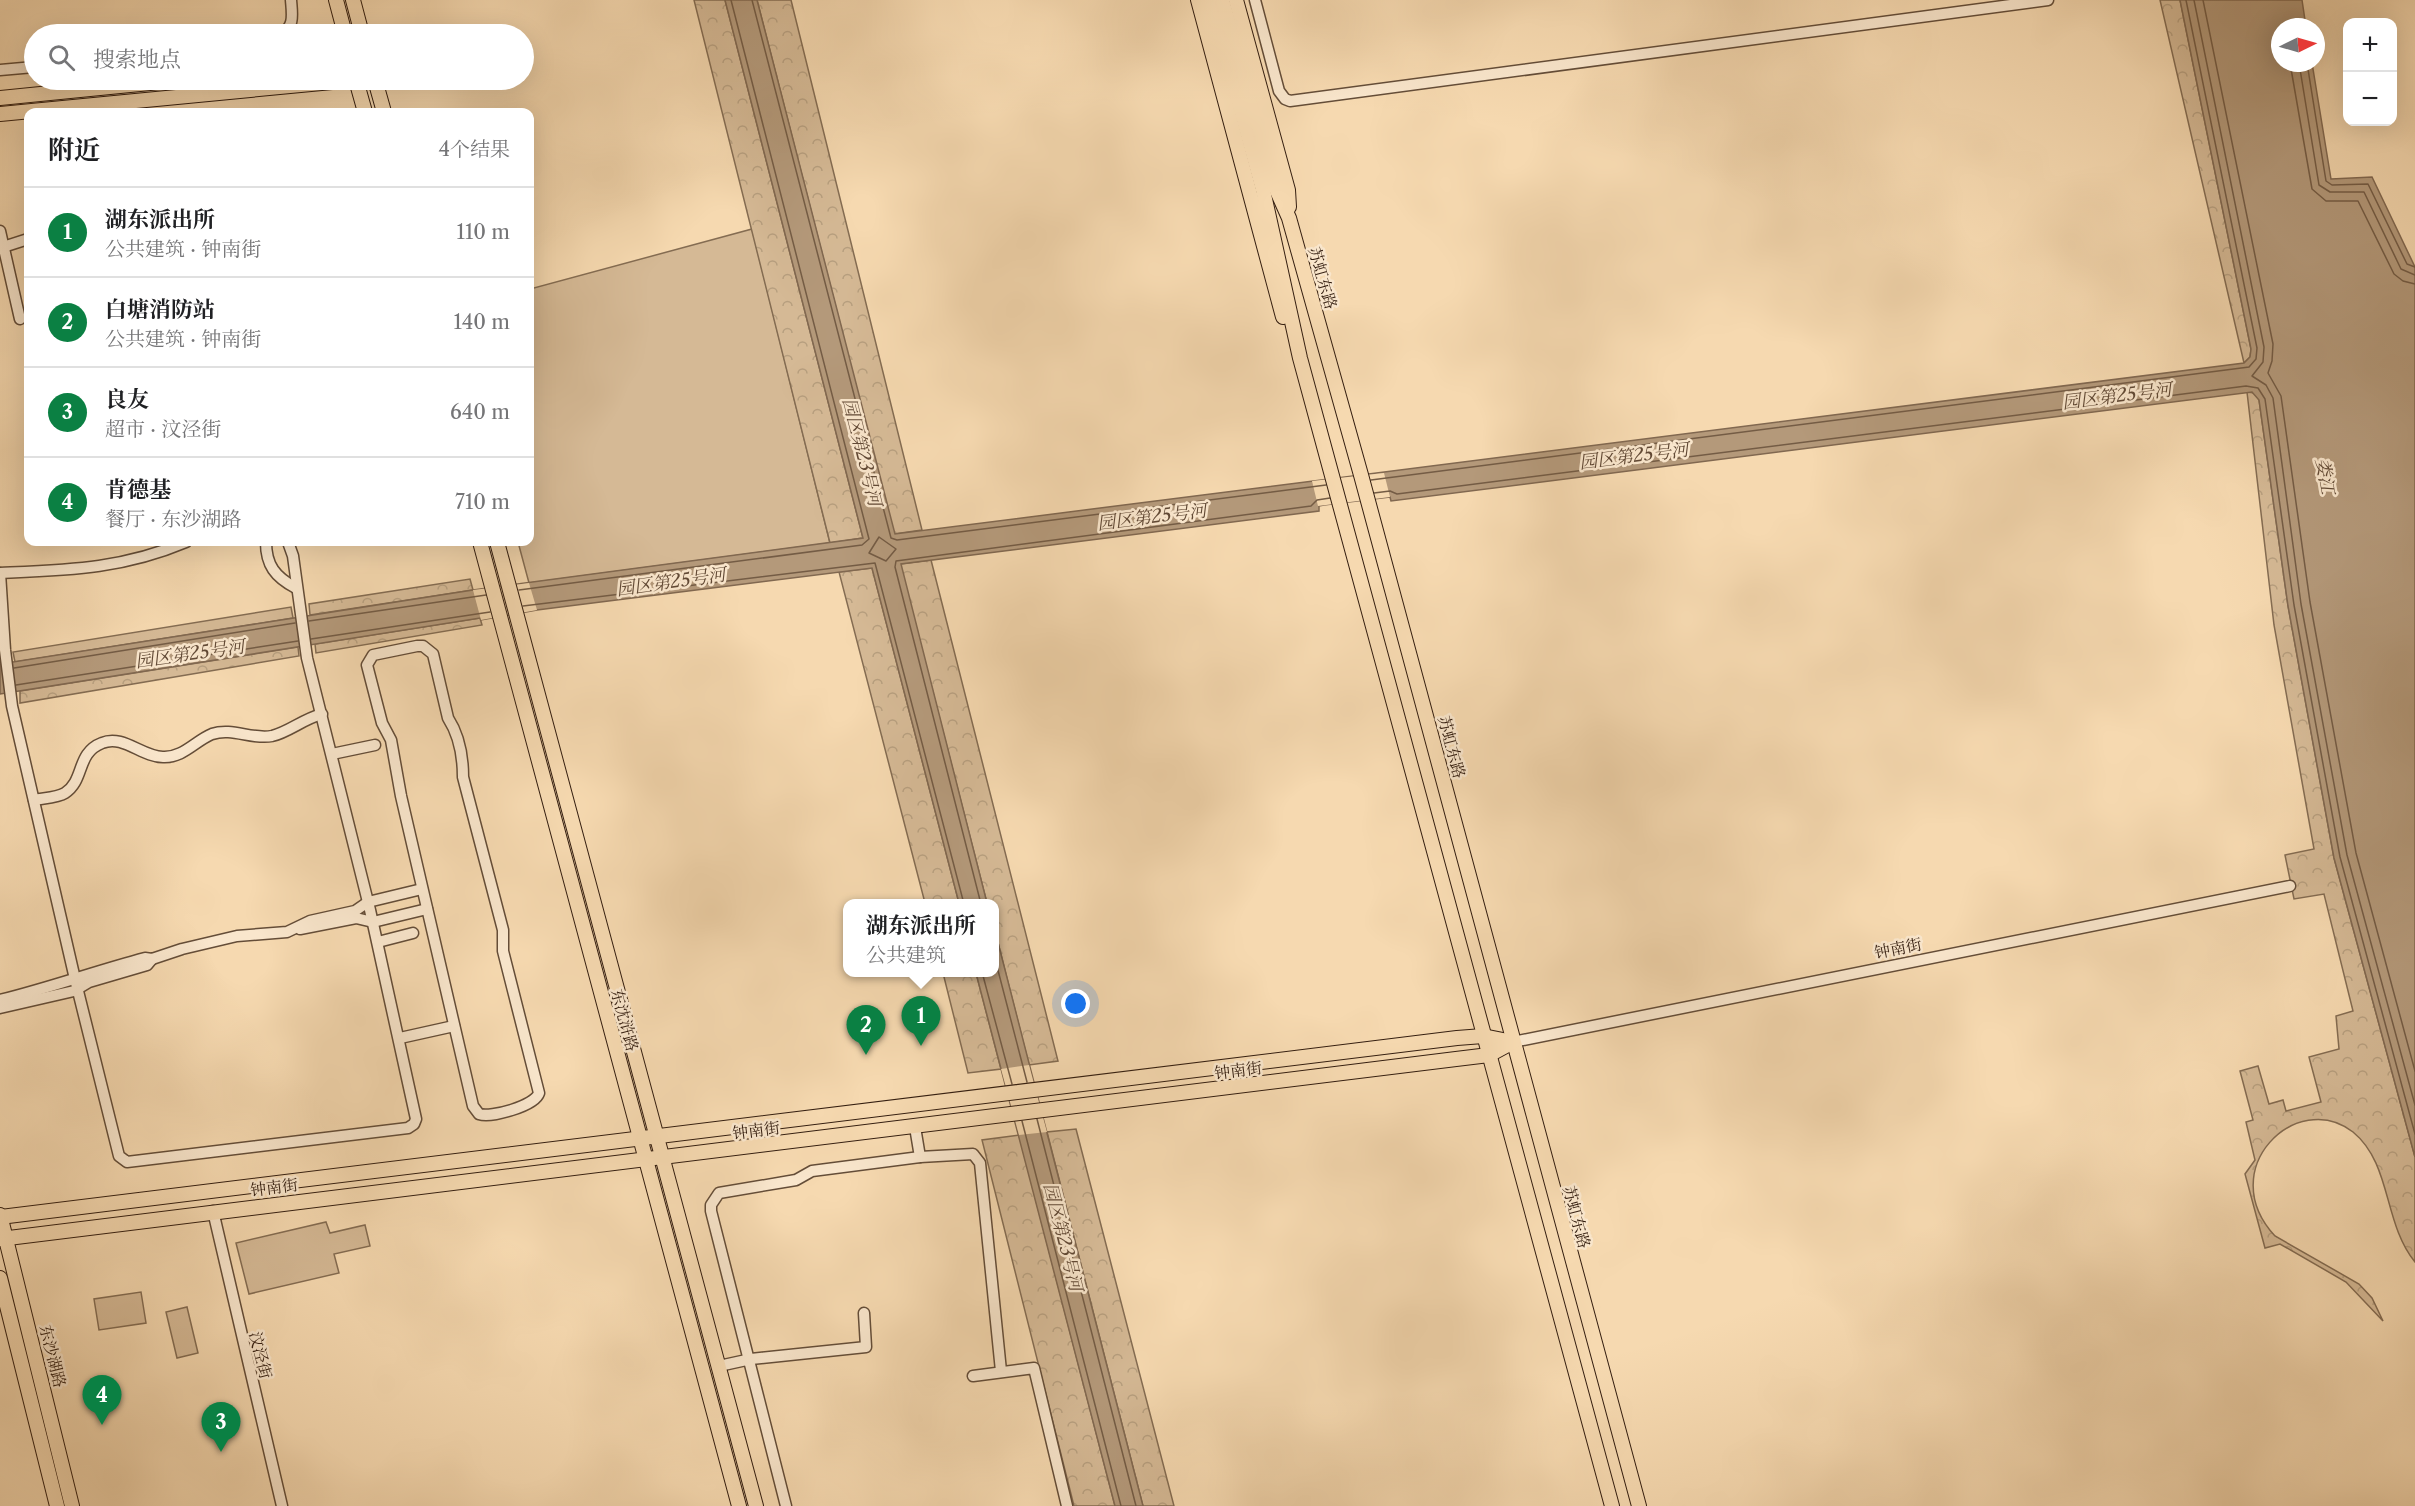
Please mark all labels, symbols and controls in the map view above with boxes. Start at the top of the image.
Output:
north arrow [2271,18,2325,72]
map controls [2343,18,2397,126]
button: + [2343,18,2397,72]
search box [24,24,534,90]
icon: search [45,41,78,74]
text: 搜索地点 [93,46,181,73]
button: − [2343,72,2397,126]
text: 附近 [48,134,100,166]
text: 4个结果 [438,137,510,161]
text: 湖东派出所 [105,206,215,233]
text: 1 [63,220,72,244]
text: 110 m [457,220,510,244]
text: 公共建筑 · 钟南街 [105,237,261,261]
street label: 苏虹东路 [1305,244,1341,312]
text: 白塘消防站 [105,296,215,323]
text: 2 [62,310,73,334]
text: 140 m [453,310,510,334]
text: 公共建筑 · 钟南街 [105,327,261,351]
water label: 园区第25号河 [2061,378,2176,414]
text: 良友 [105,386,149,413]
water label: 园区第23号河 [838,396,887,511]
text: 3 [62,400,73,424]
text: 640 m [450,400,510,424]
text: 超市 · 汶泾街 [105,417,221,441]
water label: 园区第25号河 [1578,438,1693,474]
water label: 娄江 [2311,456,2339,499]
text: 肯德基 [105,476,171,503]
text: 4 [62,490,73,514]
text: 710 m [455,490,510,514]
water label: 园区第25号河 [1096,499,1211,535]
text: 餐厅 · 东沙湖路 [105,507,241,531]
water label: 园区第25号河 [615,563,730,601]
water label: 园区第25号河 [134,635,249,673]
street label: 苏虹东路 [1434,713,1470,781]
popup [843,899,999,977]
text: 湖东派出所 [866,912,976,939]
street label: 钟南街 [1873,934,1923,962]
text: 公共建筑 [866,943,946,967]
street label: 东沈浒路 [607,986,643,1054]
your location [1061,989,1090,1018]
pin: 1 [902,996,940,1046]
pin: 2 [846,1006,886,1055]
street label: 钟南街 [1213,1057,1263,1083]
street label: 钟南街 [731,1117,781,1143]
street label: 钟南街 [249,1174,299,1200]
water label: 园区第23号河 [1039,1181,1088,1296]
street label: 苏虹东路 [1559,1183,1595,1251]
street label: 东沙湖路 [36,1323,70,1389]
street label: 汶泾街 [245,1329,277,1381]
pin: 4 [82,1376,122,1425]
pin: 3 [202,1402,240,1452]

